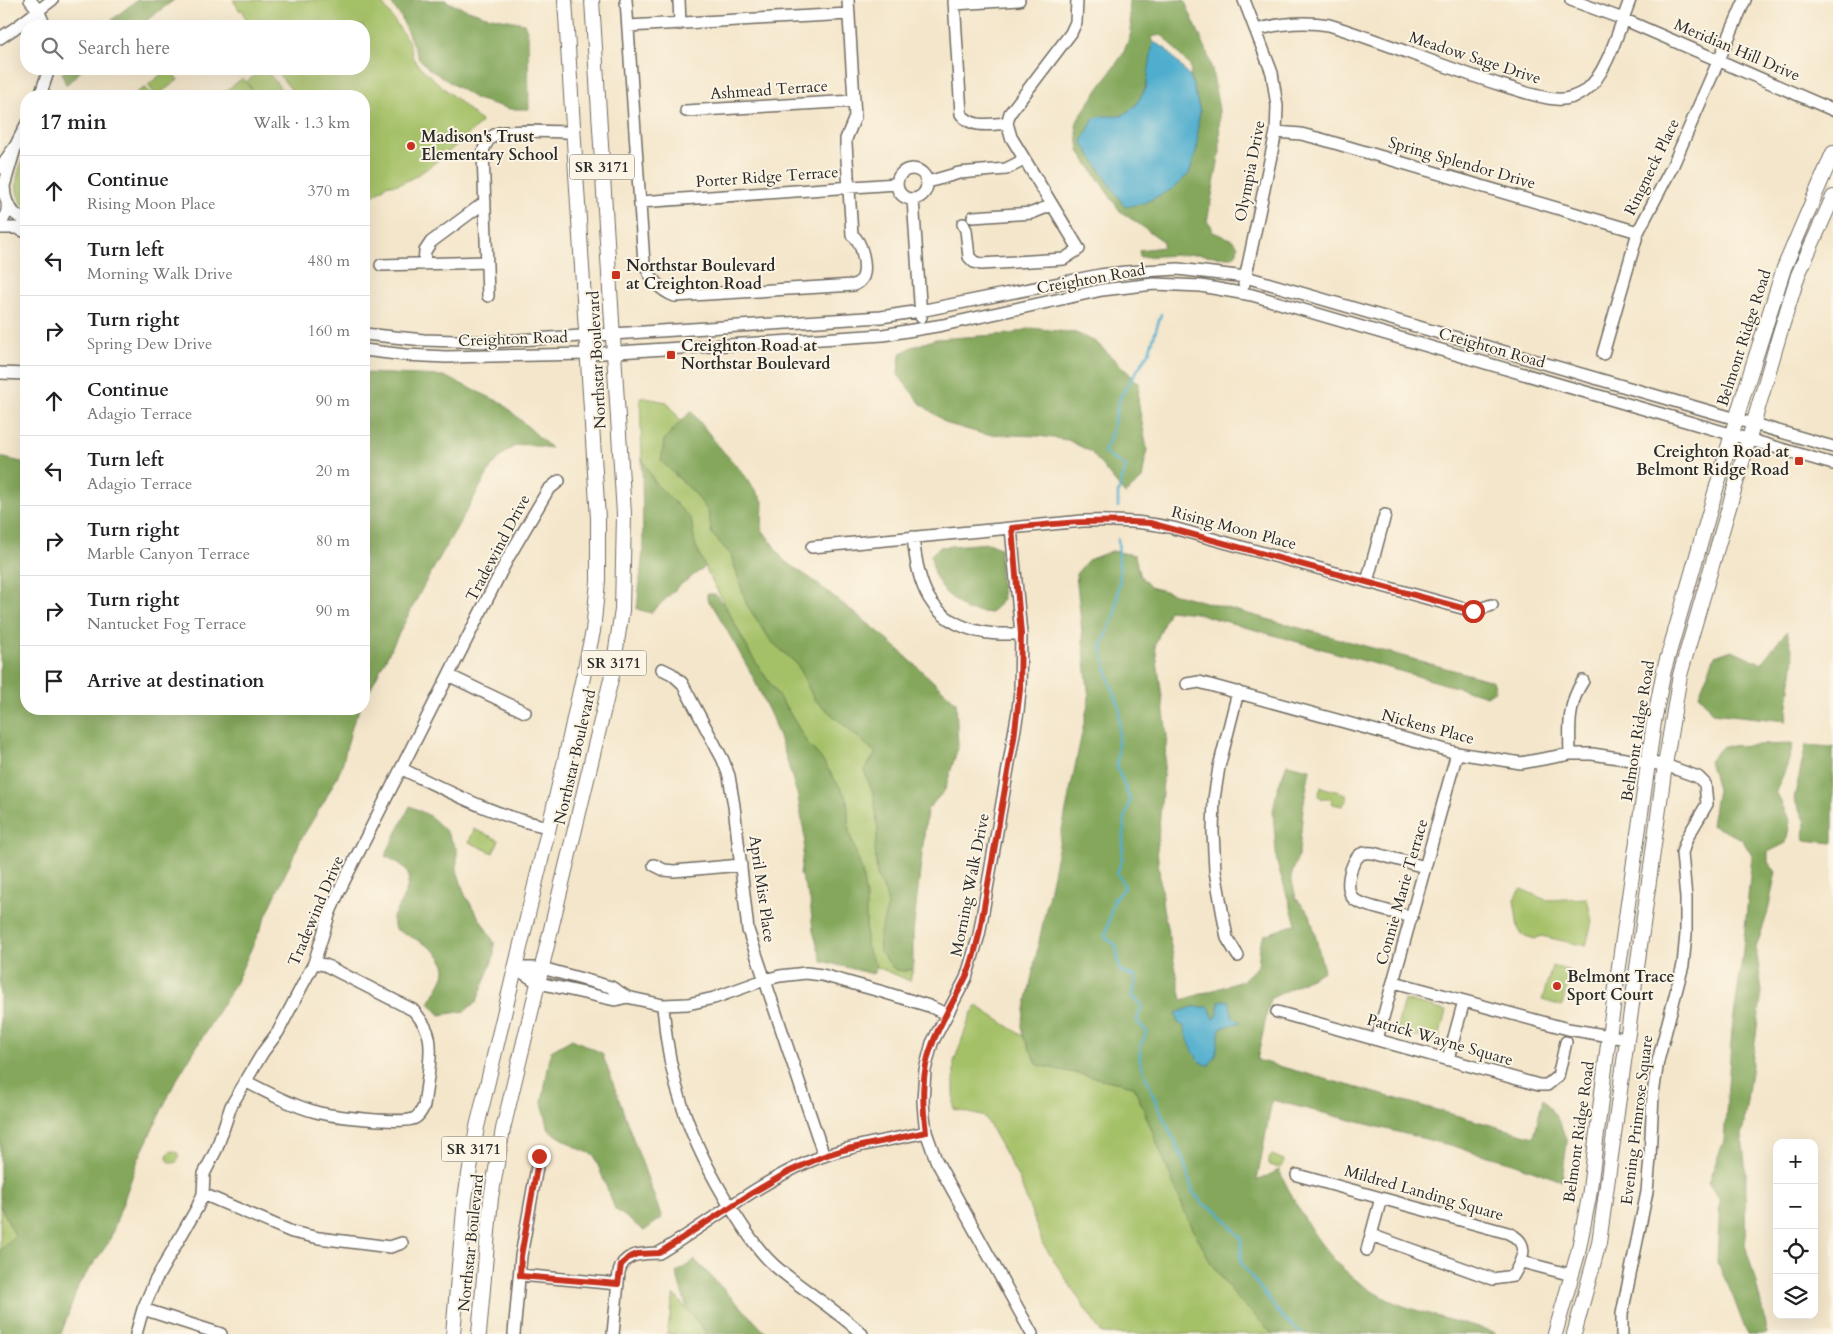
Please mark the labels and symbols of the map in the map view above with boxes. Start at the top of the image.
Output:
street label: Meridian Hill Drive [1671,14,1803,86]
street label: Meadow Sage Drive [1406,26,1544,90]
street label: Ashmead Terrace [709,75,829,105]
street label: Ringneck Place [1619,115,1685,219]
street label: Olympia Drive [1229,118,1271,224]
place label: Madison's Trust Elementary School [421,126,559,166]
street label: Spring Splendor Drive [1386,131,1538,195]
marker: Madison's Trust Elementary School [405,140,417,152]
road number: SR 3171 [570,154,634,180]
street label: Porter Ridge Terrace [695,161,839,193]
place label: Northstar Boulevard at Creighton Road [626,255,775,295]
street label: Creighton Road [1035,259,1147,299]
street label: Belmont Ridge Road [1711,266,1777,409]
marker: Northstar Boulevard at Creighton Road [610,269,622,281]
street label: Northstar Boulevard [582,290,612,430]
street label: Creighton Road [1436,322,1548,374]
street label: Creighton Road [458,326,569,352]
place label: Creighton Road at Northstar Boulevard [681,335,830,375]
marker: Creighton Road at Northstar Boulevard [665,349,677,361]
place label: Creighton Road at Belmont Ridge Road [1636,441,1789,481]
marker: Creighton Road at Belmont Ridge Road [1793,455,1805,467]
street label: Tradewind Drive [461,491,535,605]
street label: Rising Moon Place [1169,501,1299,555]
route start [1462,600,1485,623]
road number: SR 3171 [582,650,646,676]
street label: Belmont Ridge Road [1616,658,1660,803]
street label: Northstar Boulevard [549,687,601,827]
street label: Nickens Place [1379,704,1477,750]
street label: Morning Walk Drive [945,811,995,959]
street label: Connie Marie Terrace [1371,816,1433,968]
street label: April Mist Place [744,834,780,944]
street label: Tradewind Drive [283,852,349,970]
place label: Belmont Trace Sport Court [1567,966,1675,1006]
marker: Belmont Trace Sport Court [1551,980,1563,992]
street label: Patrick Wayne Square [1364,1009,1516,1071]
street label: Evening Primrose Square [1616,1034,1658,1206]
street label: Belmont Ridge Road [1558,1059,1600,1204]
road number: SR 3171 [442,1136,506,1162]
route end [528,1145,551,1168]
street label: Mildred Landing Square [1342,1160,1506,1226]
street label: Northstar Boulevard [453,1173,489,1313]

